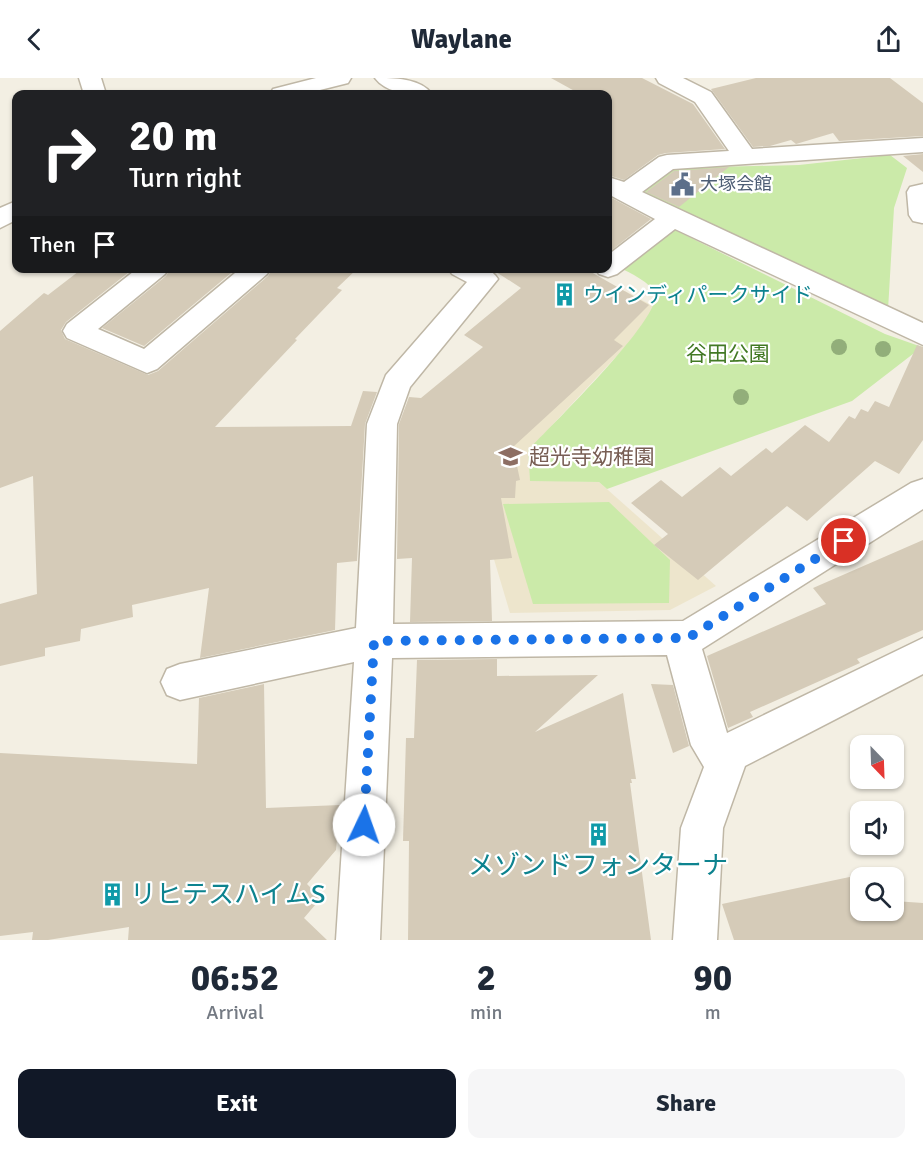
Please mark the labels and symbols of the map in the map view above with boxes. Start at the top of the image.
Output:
public building icon: 大塚会館 [669,171,695,197]
place label: 大塚会館 [700,173,772,195]
building icon: ウインディパークサイド [552,282,578,308]
place label: ウインディパークサイド [583,282,813,308]
park label: 谷田公園 [686,341,770,367]
school or university icon: 超光寺幼稚園 [498,444,524,470]
place label: 超光寺幼稚園 [529,444,655,470]
pin [818,515,869,566]
north arrow [850,735,904,789]
position arrow [332,793,396,857]
building icon: メゾンドフォンターナ [585,822,611,848]
place label: メゾンドフォンターナ [468,850,728,882]
place label: リヒテスハイムS [130,879,325,911]
building icon: リヒテスハイムS [99,882,125,908]

